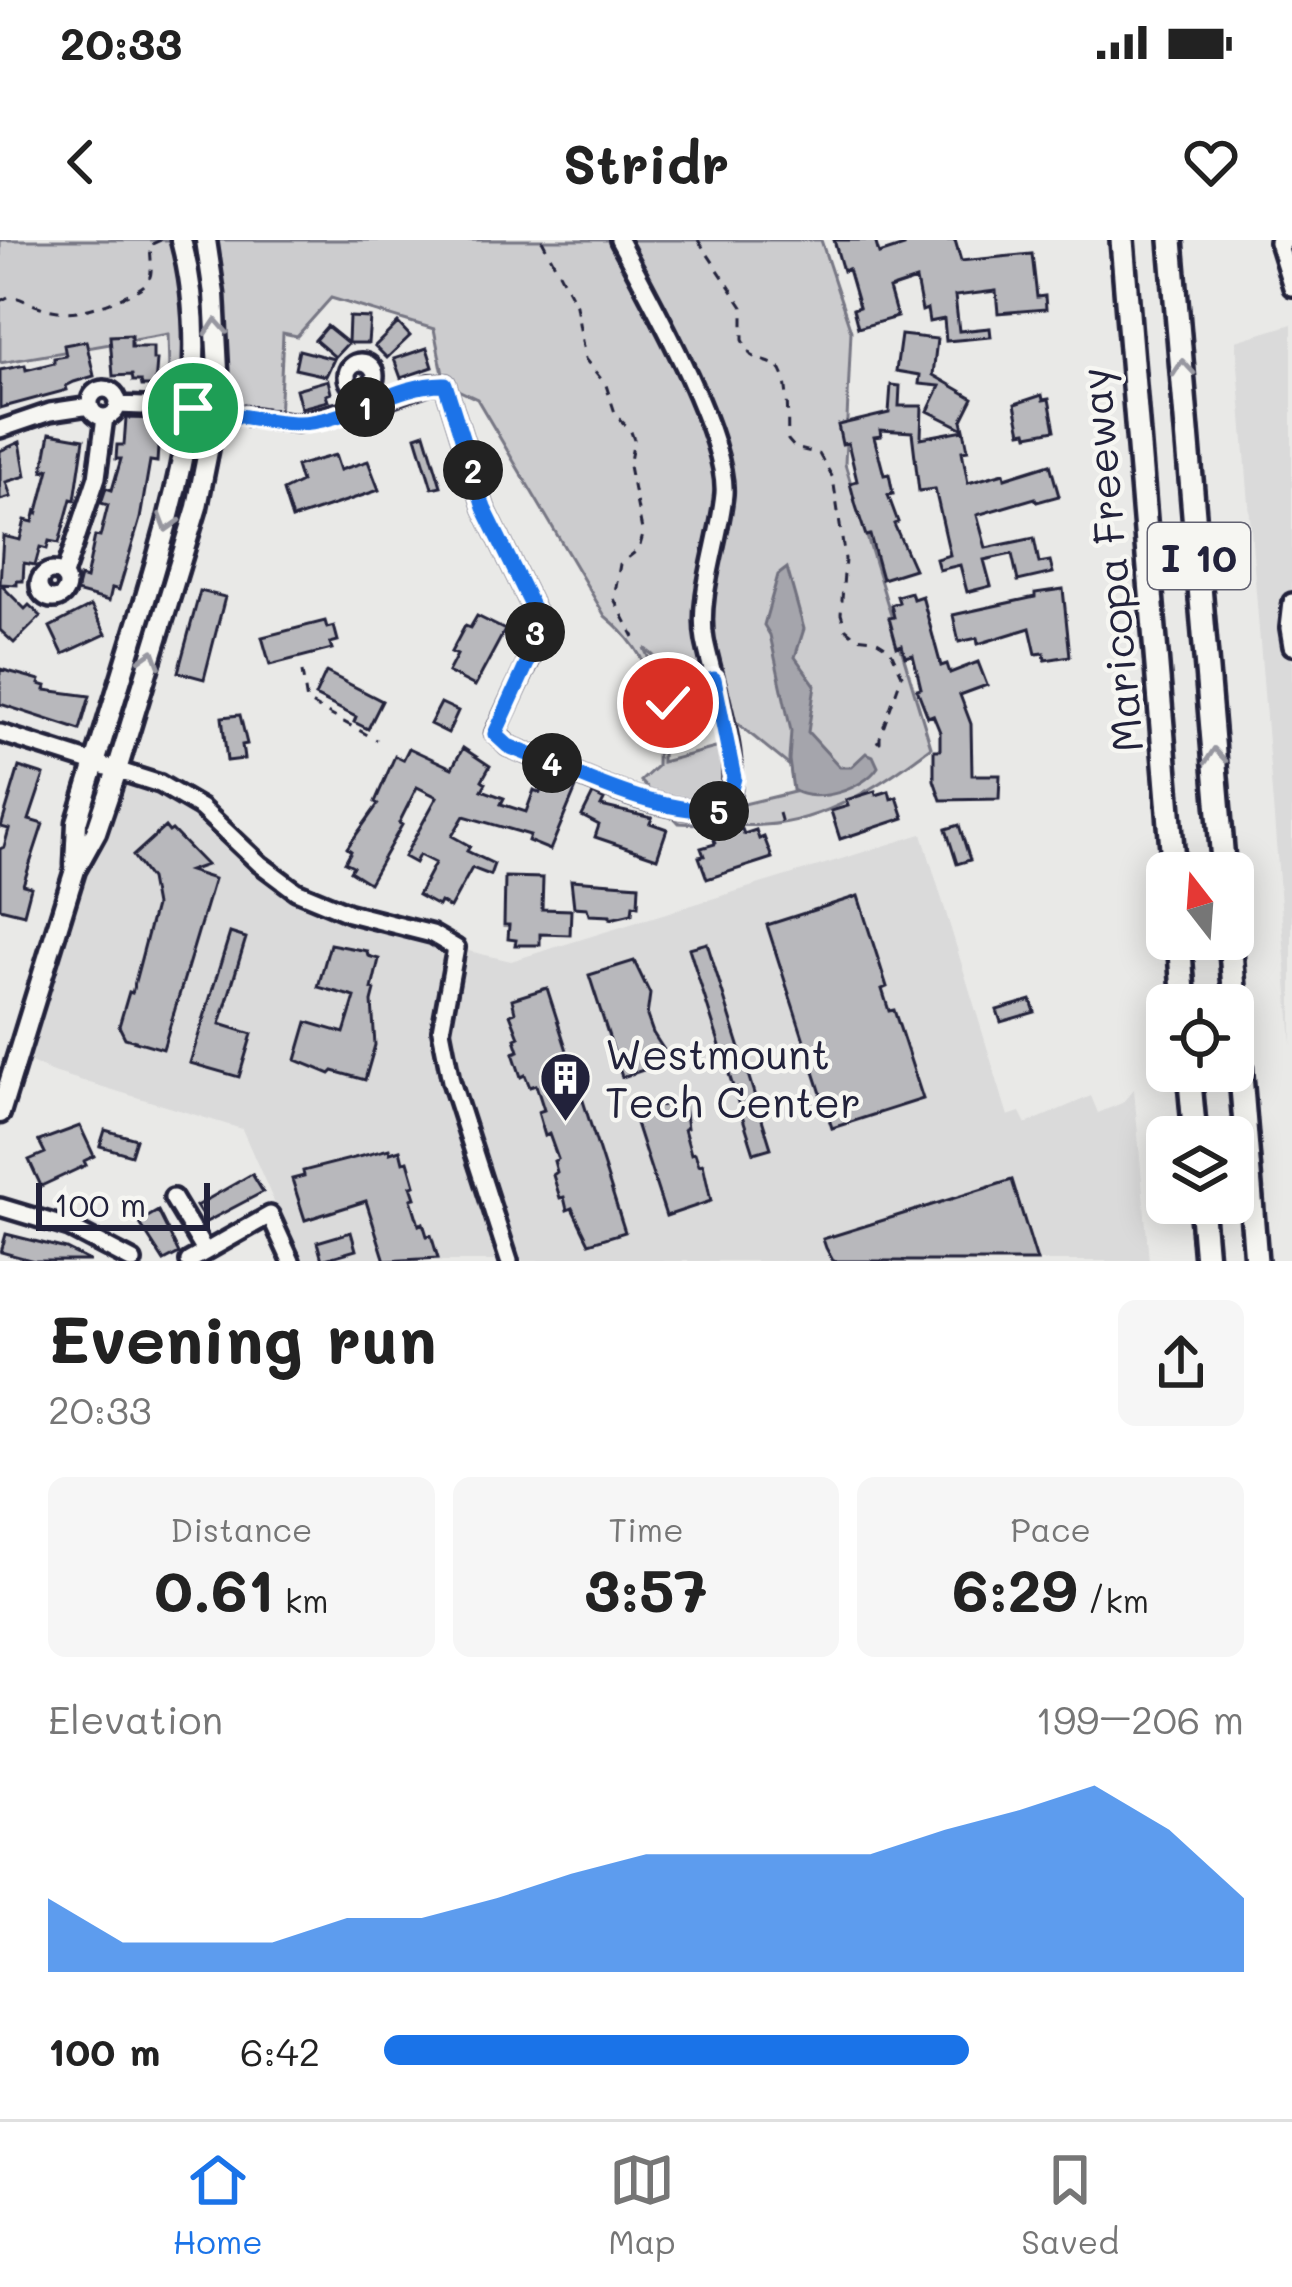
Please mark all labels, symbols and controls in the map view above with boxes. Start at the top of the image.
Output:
text: 20:33 [60,13,182,71]
text: Stridr [563,127,729,198]
icon: back [48,129,114,195]
icon: heart [1178,129,1244,195]
one-way arrow [204,317,230,336]
pin [142,357,244,459]
one-way arrow [1171,358,1196,377]
street label: Maricopa Freeway [1066,365,1154,755]
icon: arrive [160,375,226,441]
pin: 1 [335,377,395,437]
text: 1 [358,385,372,428]
pin: 2 [443,440,503,500]
text: 2 [464,448,482,491]
one-way arrow [158,512,183,533]
road number: I 10 [1148,523,1250,589]
pin: 3 [505,602,565,662]
text: 3 [525,610,545,653]
one-way arrow [137,648,162,669]
pin [617,652,719,754]
icon: check [635,670,701,736]
pin: 4 [522,733,582,793]
text: 4 [542,741,562,784]
one-way arrow [1203,746,1229,765]
pin: 5 [689,781,749,841]
text: 5 [709,789,729,832]
north arrow [1146,852,1254,960]
map controls [1146,852,1254,1224]
button: locate [1146,984,1254,1092]
place label: Westmount Tech Center [605,1026,861,1129]
building icon: Westmount Tech Center [538,1049,594,1123]
button: layers [1146,1116,1254,1224]
scale bar [36,1177,210,1230]
text: 100 m [54,1182,146,1225]
text: Evening run [48,1295,437,1381]
button: share [1118,1300,1244,1426]
text: 20:33 [48,1383,152,1434]
text: Distance [170,1507,312,1550]
text: Time [608,1507,684,1550]
text: Pace [1010,1507,1091,1550]
text: 0.61 [154,1550,274,1628]
text: 3:57 [584,1550,708,1628]
text: 6:29 [952,1550,1077,1628]
text: km [274,1578,329,1621]
text: /km [1077,1578,1149,1621]
text: Elevation [48,1693,223,1744]
text: 199–206 m [1036,1693,1244,1744]
text: 100 m [48,2025,160,2076]
text: 6:42 [240,2025,320,2076]
tab: Home [173,2147,263,2262]
tab: Map [608,2147,676,2262]
tab: Saved [1021,2147,1119,2262]

